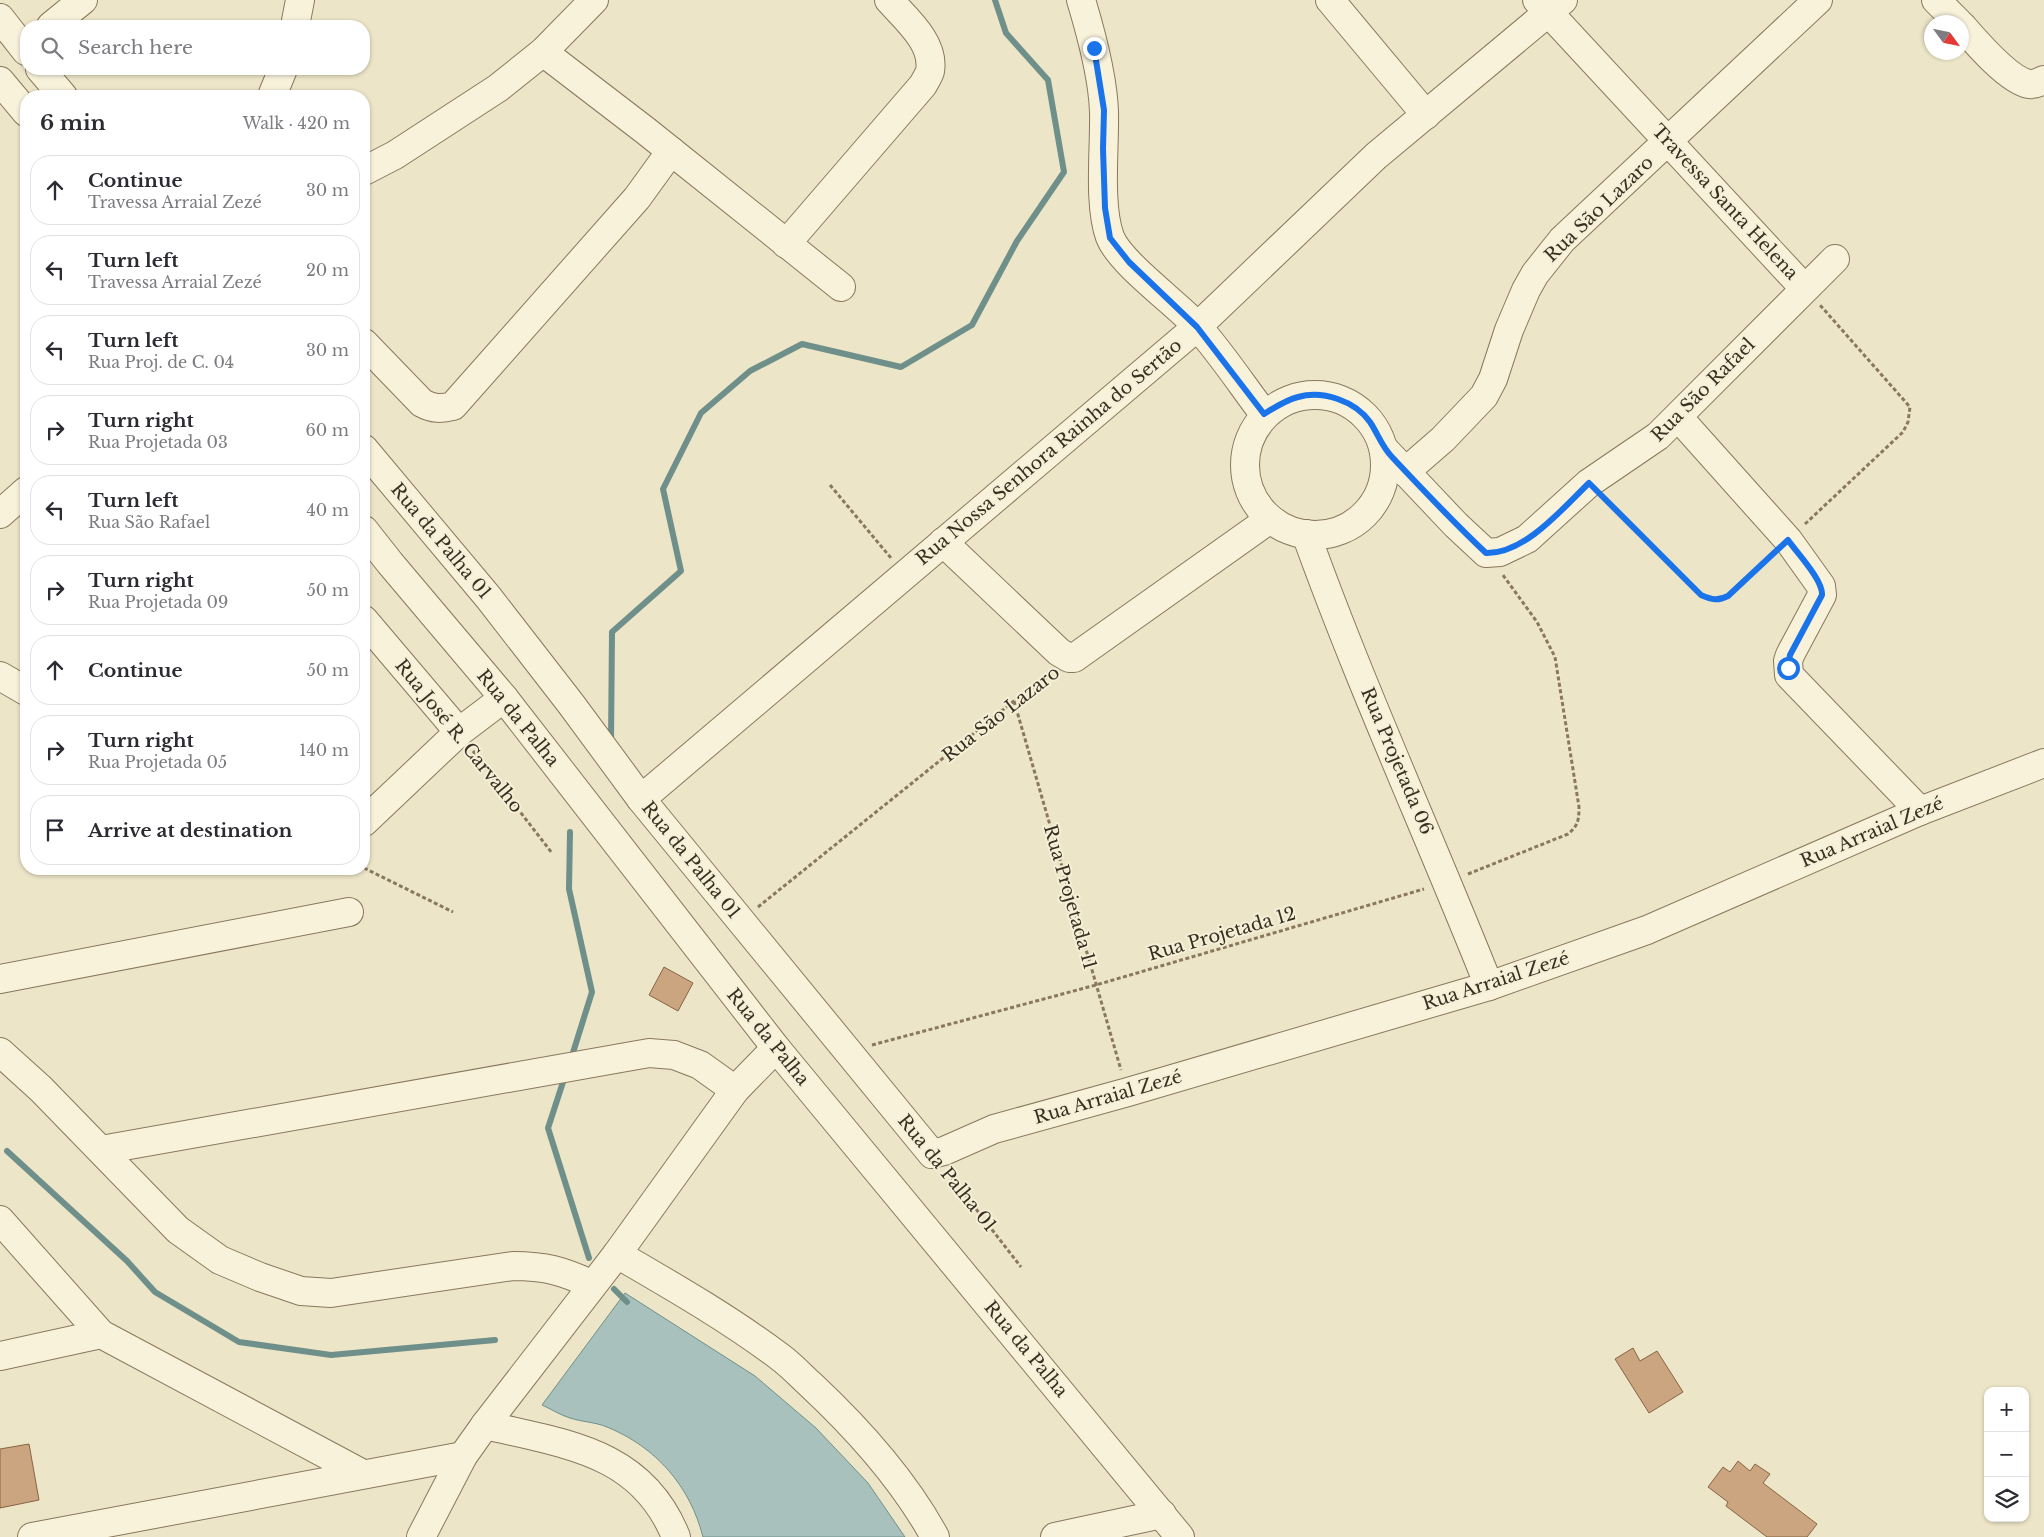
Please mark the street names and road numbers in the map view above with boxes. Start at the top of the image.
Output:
street label: Travessa Santa Helena [1647,120,1803,284]
street label: Rua São Lazaro [1540,151,1658,267]
street label: Rua Nossa Senhora Rainha do Sertão [912,334,1186,570]
street label: Rua São Rafael [1647,334,1759,446]
street label: Rua da Palha 01 [386,479,496,603]
street label: Rua José R. Carvalho [390,655,528,817]
street label: Rua São Lazaro [938,661,1064,767]
street label: Rua da Palha [472,665,564,771]
street label: Rua Projetada 06 [1356,684,1438,838]
street label: Rua Arraial Zezé [1797,792,1947,872]
street label: Rua da Palha 01 [637,797,745,923]
street label: Rua Projetada 11 [1039,822,1101,972]
street label: Rua Projetada 12 [1146,902,1298,966]
street label: Rua Arraial Zezé [1420,947,1572,1015]
street label: Rua da Palha [722,984,814,1090]
street label: Rua Arraial Zezé [1031,1065,1185,1129]
street label: Rua da Palha 01 [893,1110,1001,1236]
street label: Rua da Palha [979,1296,1073,1402]

